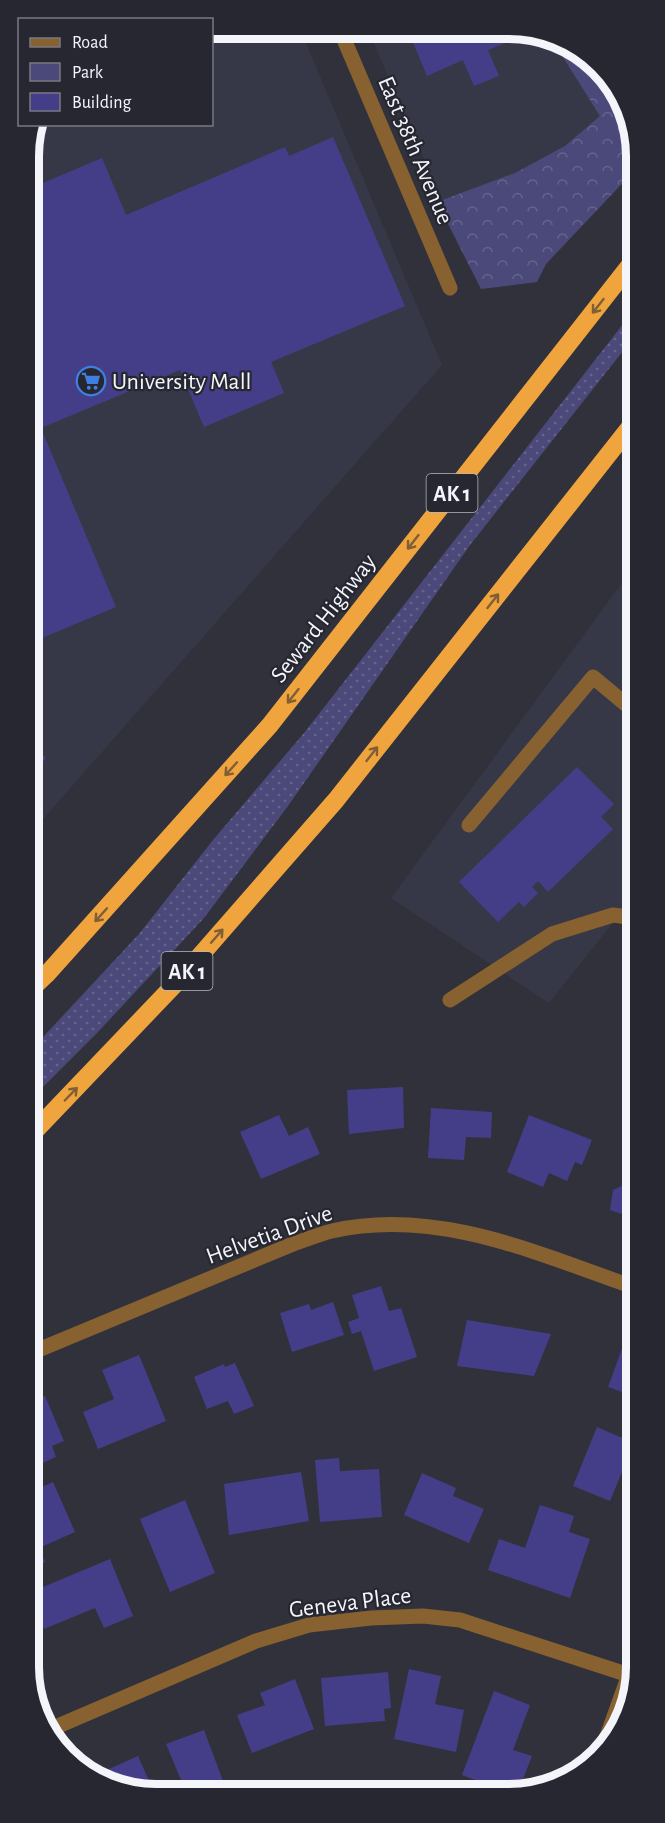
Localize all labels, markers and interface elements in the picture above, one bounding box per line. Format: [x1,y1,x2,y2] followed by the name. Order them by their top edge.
[18,18,213,126] legend
[72,34,108,52] text: Road
[72,64,104,82] text: Park
[373,73,457,228] street label: East 38th Avenue
[72,94,132,112] text: Building
[592,298,605,314] one-way arrow
[75,365,107,397] supermarket icon: University Mall
[112,370,252,394] place label: University Mall
[426,474,478,512] road number: AK 1
[407,534,420,550] one-way arrow
[266,550,381,687] street label: Seward Highway
[487,593,500,609] one-way arrow
[286,687,299,703] one-way arrow
[366,746,379,762] one-way arrow
[224,761,238,776] one-way arrow
[94,907,108,922] one-way arrow
[211,928,224,944] one-way arrow
[162,952,213,990] road number: AK 1
[63,1086,78,1101] one-way arrow
[203,1201,336,1269] street label: Helvetia Drive
[288,1584,413,1622] street label: Geneva Place

